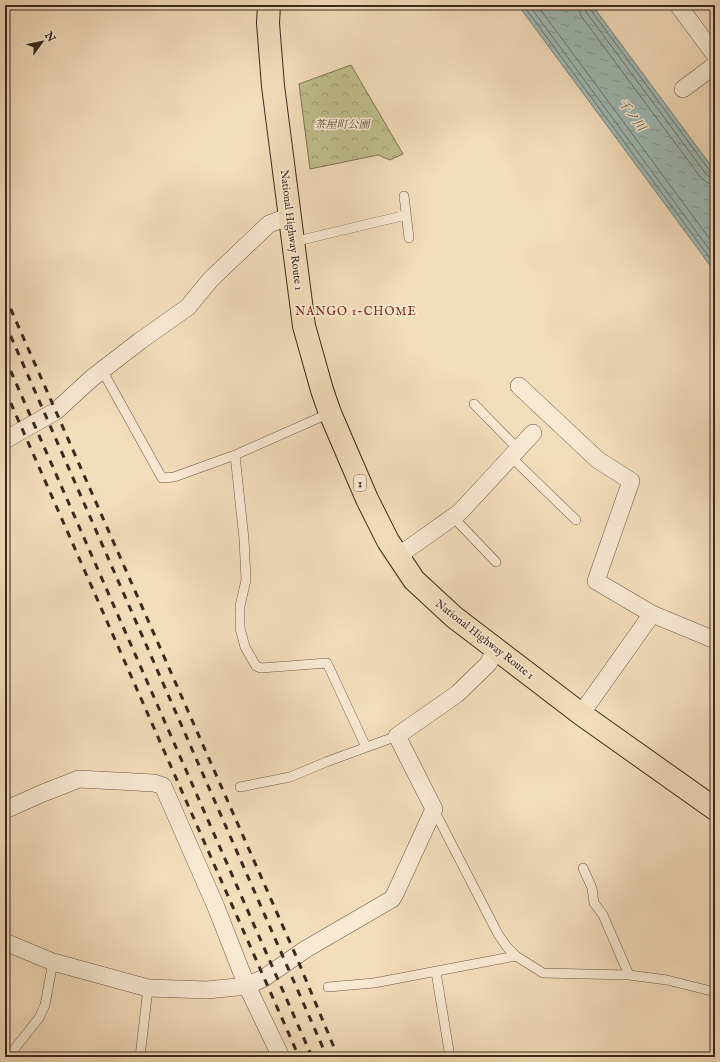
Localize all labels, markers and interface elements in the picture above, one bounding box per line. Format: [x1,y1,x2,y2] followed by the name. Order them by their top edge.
[22,22,62,62] north arrow
[41,28,58,45] text: N
[615,96,650,136] water label: 千ノ川
[315,118,371,132] park label: 茶屋町公園
[277,169,305,291] street label: National Highway Route 1
[295,304,417,319] district label: NANGO 1-CHOME
[354,475,366,491] road number: 1
[432,597,537,683] street label: National Highway Route 1

